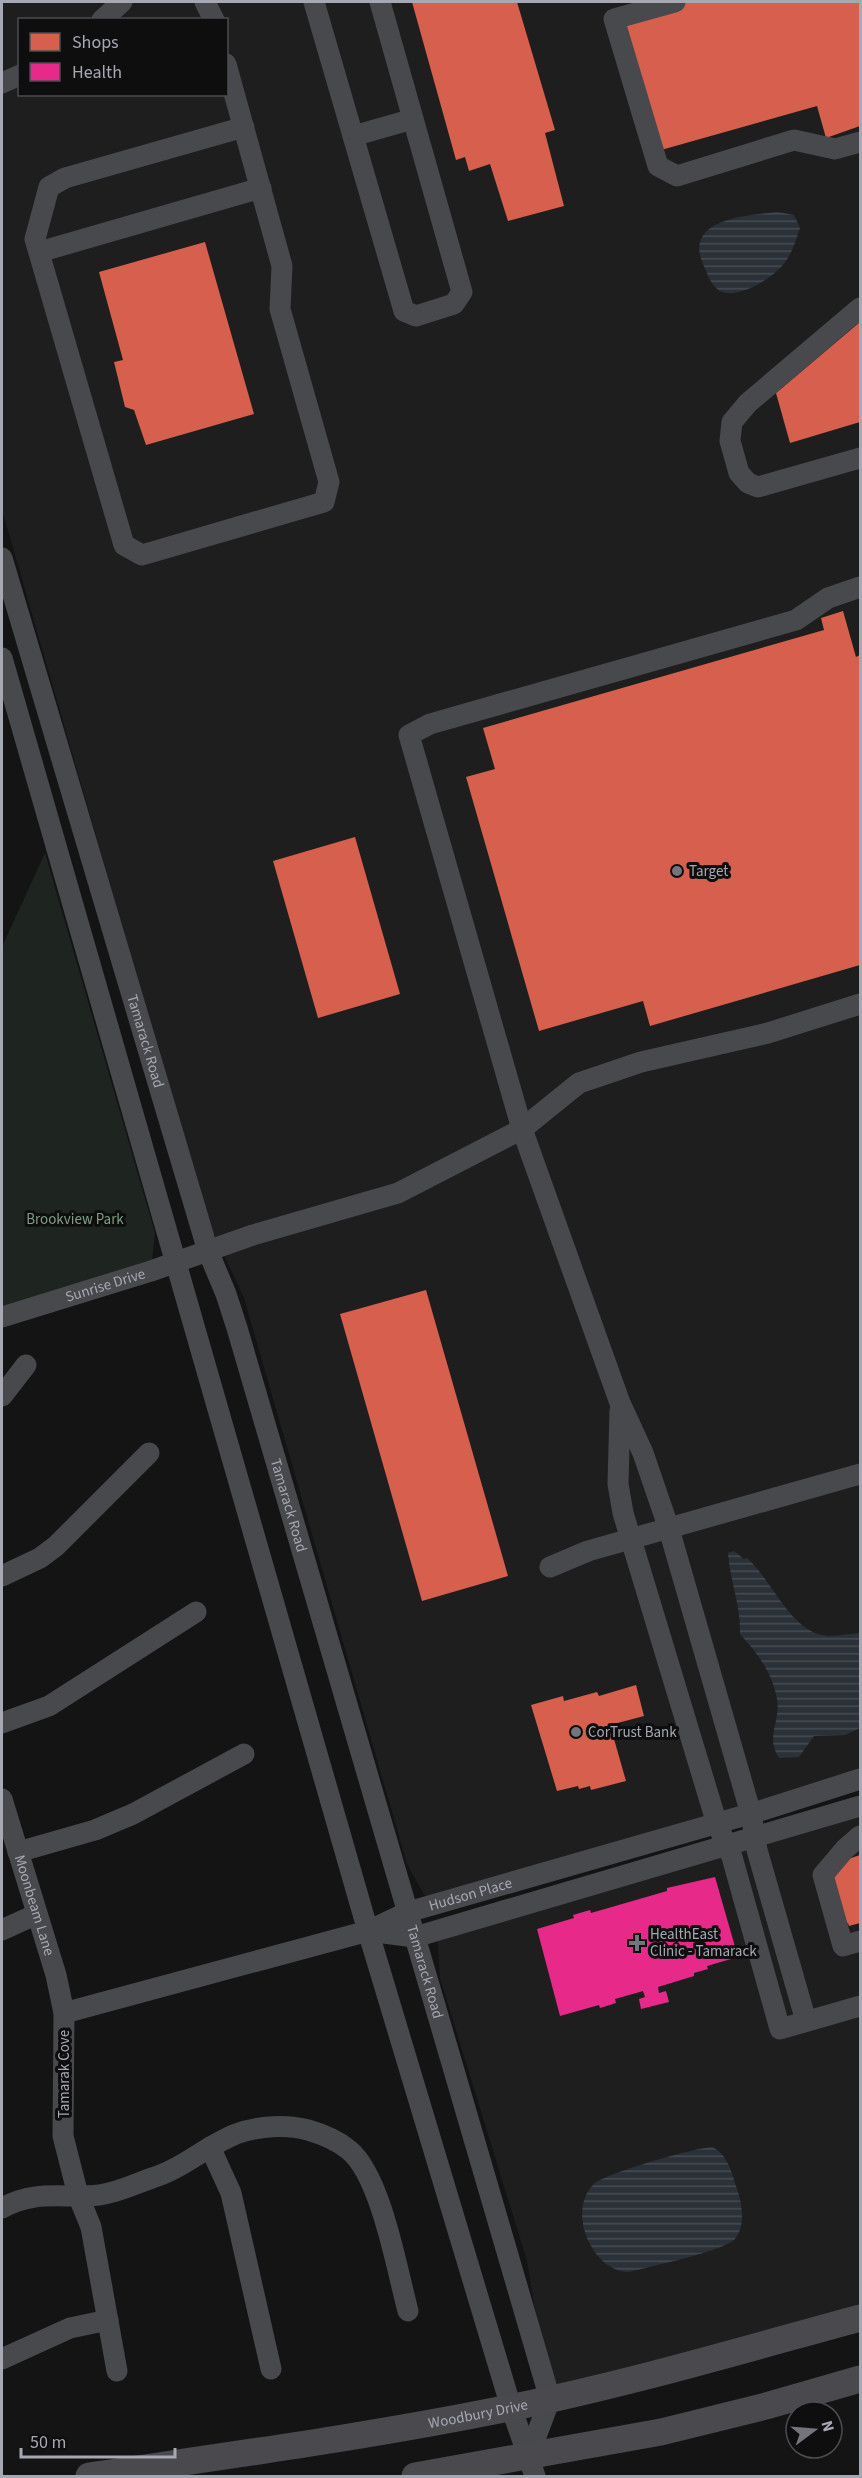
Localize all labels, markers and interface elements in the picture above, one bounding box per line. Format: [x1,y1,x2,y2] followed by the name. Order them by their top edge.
[18,18,228,96] legend
[72,30,119,55] text: Shops
[72,60,122,85] text: Health
[689,861,728,882] place label: Target
[670,864,684,878] marker: Target
[122,992,169,1090] street label: Tamarack Road
[26,1209,124,1230] park label: Brookview Park
[63,1263,148,1307] street label: Sunrise Drive
[265,1456,312,1555] street label: Tamarack Road
[588,1722,677,1743] place label: CorTrust Bank
[569,1725,583,1739] marker: CorTrust Bank
[9,1852,60,1958] street label: Moonbeam Lane
[426,1872,514,1916] street label: Hudson Place
[402,1923,449,2021] street label: Tamarack Road
[650,1924,757,1962] place label: HealthEast Clinic - Tamarack
[628,1934,646,1952] marker: HealthEast Clinic - Tamarack
[54,2030,75,2118] street label: Tamarak Cove
[427,2394,530,2434] street label: Woodbury Drive
[784,2400,844,2460] north arrow
[815,2418,839,2434] text: N
[21,2421,176,2459] scale bar
[30,2430,66,2455] text: 50 m

